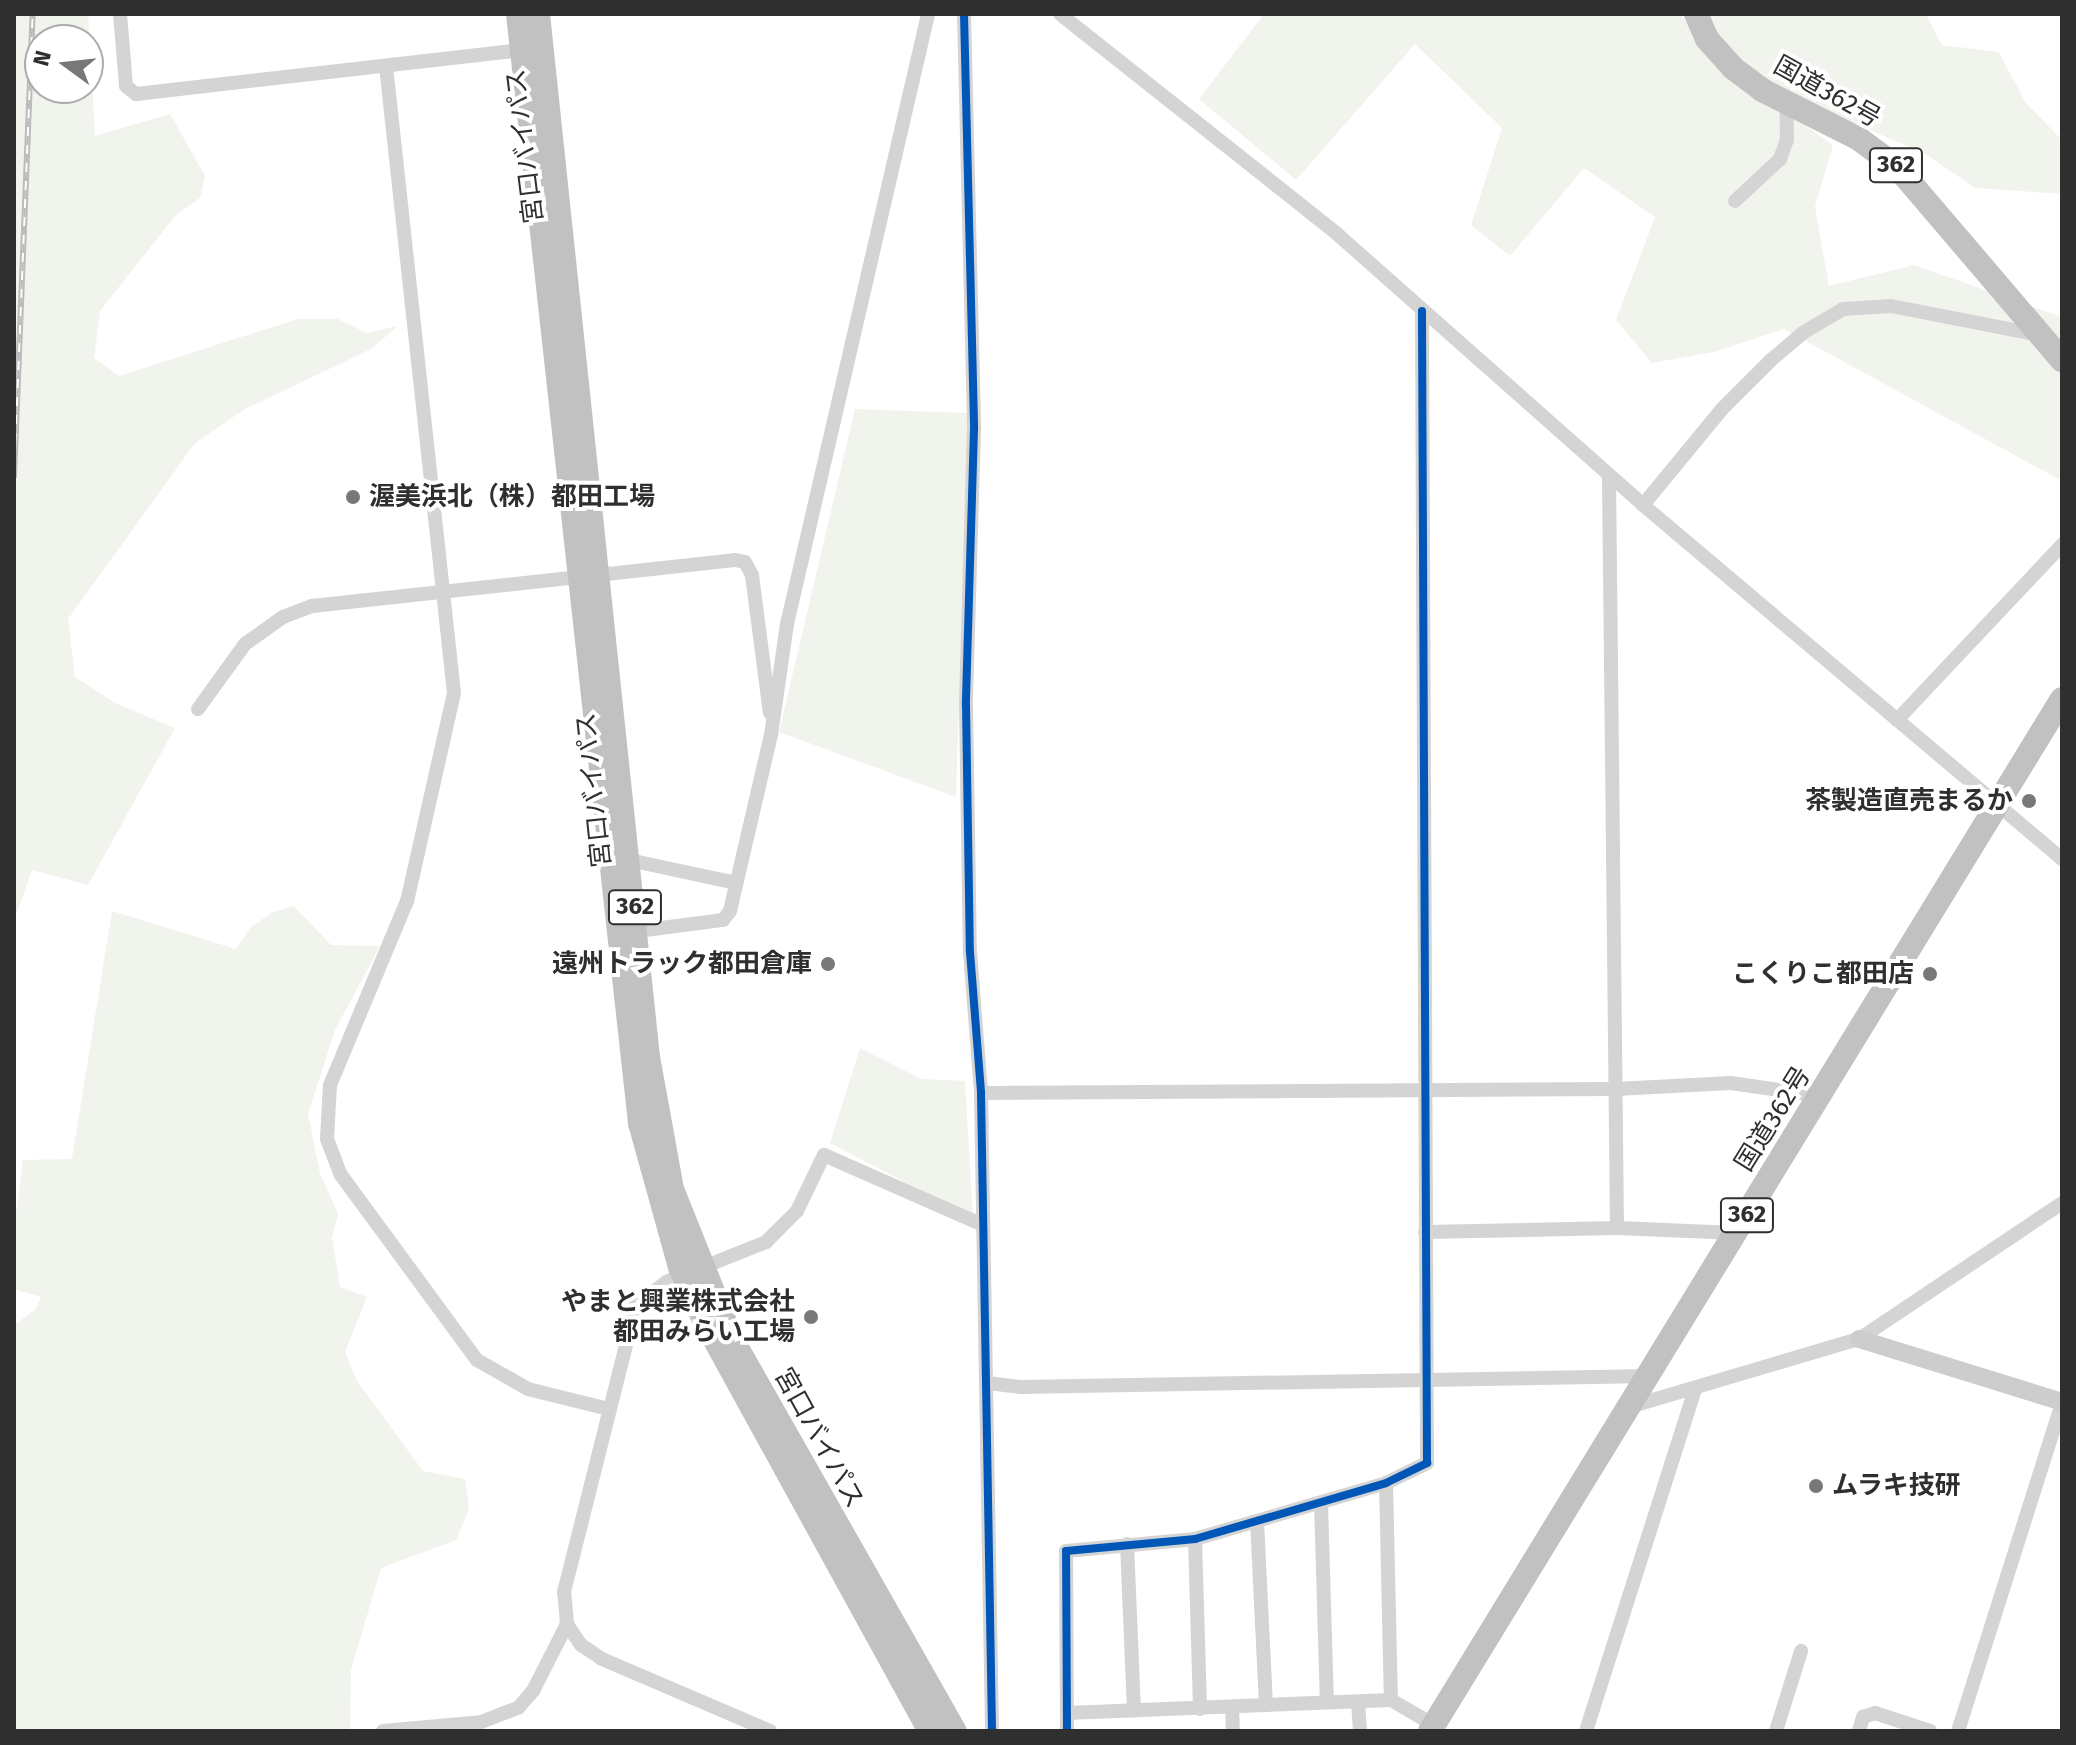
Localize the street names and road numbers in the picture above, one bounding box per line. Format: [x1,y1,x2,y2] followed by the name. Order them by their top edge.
[1768,50,1886,134] street label: 国道362号
[500,67,550,225] street label: 宮口バイパス
[1868,145,1924,185] road number: 362
[570,711,618,869] street label: 宮口バイパス
[607,887,663,927] road number: 362
[1729,1061,1817,1177] street label: 国道362号
[1719,1195,1775,1235] road number: 362
[768,1362,870,1514] street label: 宮口バイパス

